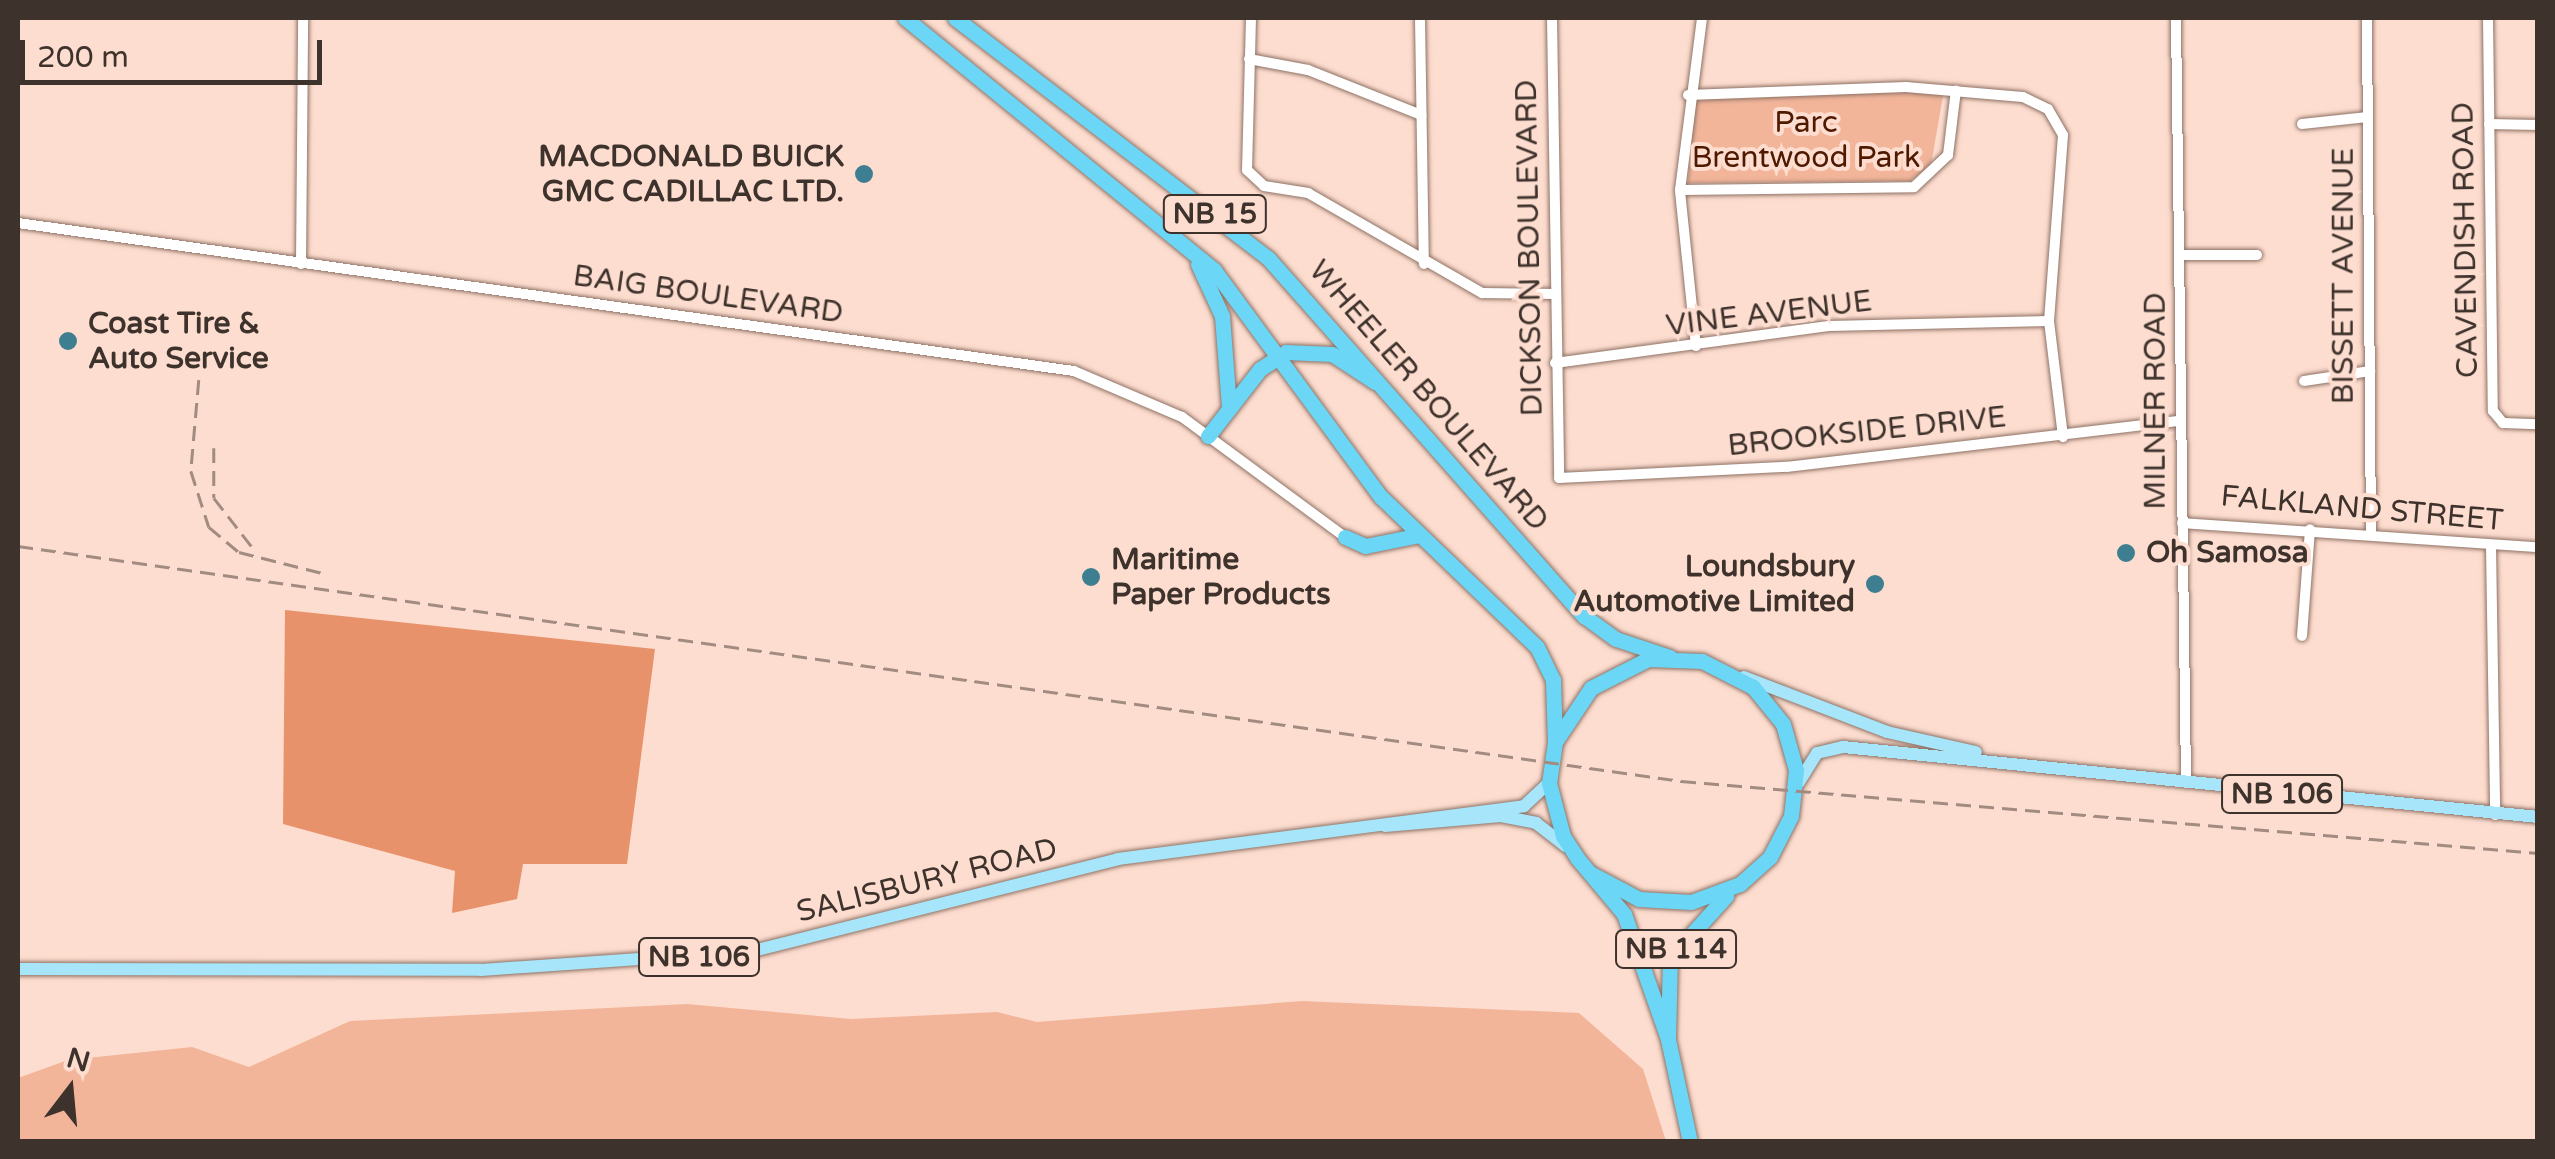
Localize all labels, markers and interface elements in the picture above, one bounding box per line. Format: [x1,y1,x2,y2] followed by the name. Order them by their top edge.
[25,20,328,82] scale bar
[37,39,129,76] text: 200 m
[1509,79,1551,417] street label: DICKSON BOULEVARD
[2446,102,2486,378] street label: CAVENDISH ROAD
[1692,105,1920,176] park label: Parc Brentwood Park
[538,139,844,210] place label: MACDONALD BUICK GMC CADILLAC LTD.
[2326,148,2362,404] street label: BISSETT AVENUE
[853,163,875,185] marker: MACDONALD BUICK GMC CADILLAC LTD.
[1162,191,1268,237] road number: NB 15
[1301,253,1555,539] street label: WHEELER BOULEVARD
[571,258,845,332] street label: BAIG BOULEVARD
[1664,283,1874,345] street label: VINE AVENUE
[2138,292,2174,510] street label: MILNER ROAD
[88,306,269,376] place label: Coast Tire & Auto Service
[57,330,79,352] marker: Coast Tire & Auto Service
[1726,399,2008,465] street label: BROOKSIDE DRIVE
[2219,479,2505,539] street label: FALKLAND STREET
[2146,535,2309,571] place label: Oh Samosa
[1111,542,1331,612] place label: Maritime Paper Products
[2115,542,2137,564] marker: Oh Samosa
[1573,549,1855,620] place label: Loundsbury Automotive Limited
[1080,566,1102,588] marker: Maritime Paper Products
[1864,573,1886,595] marker: Loundsbury Automotive Limited
[2220,771,2344,817] road number: NB 106
[793,831,1061,931] street label: SALISBURY ROAD
[1614,926,1738,972] road number: NB 114
[636,934,762,980] road number: NB 106
[20,1039,120,1139] north arrow
[63,1041,94,1080] text: N

